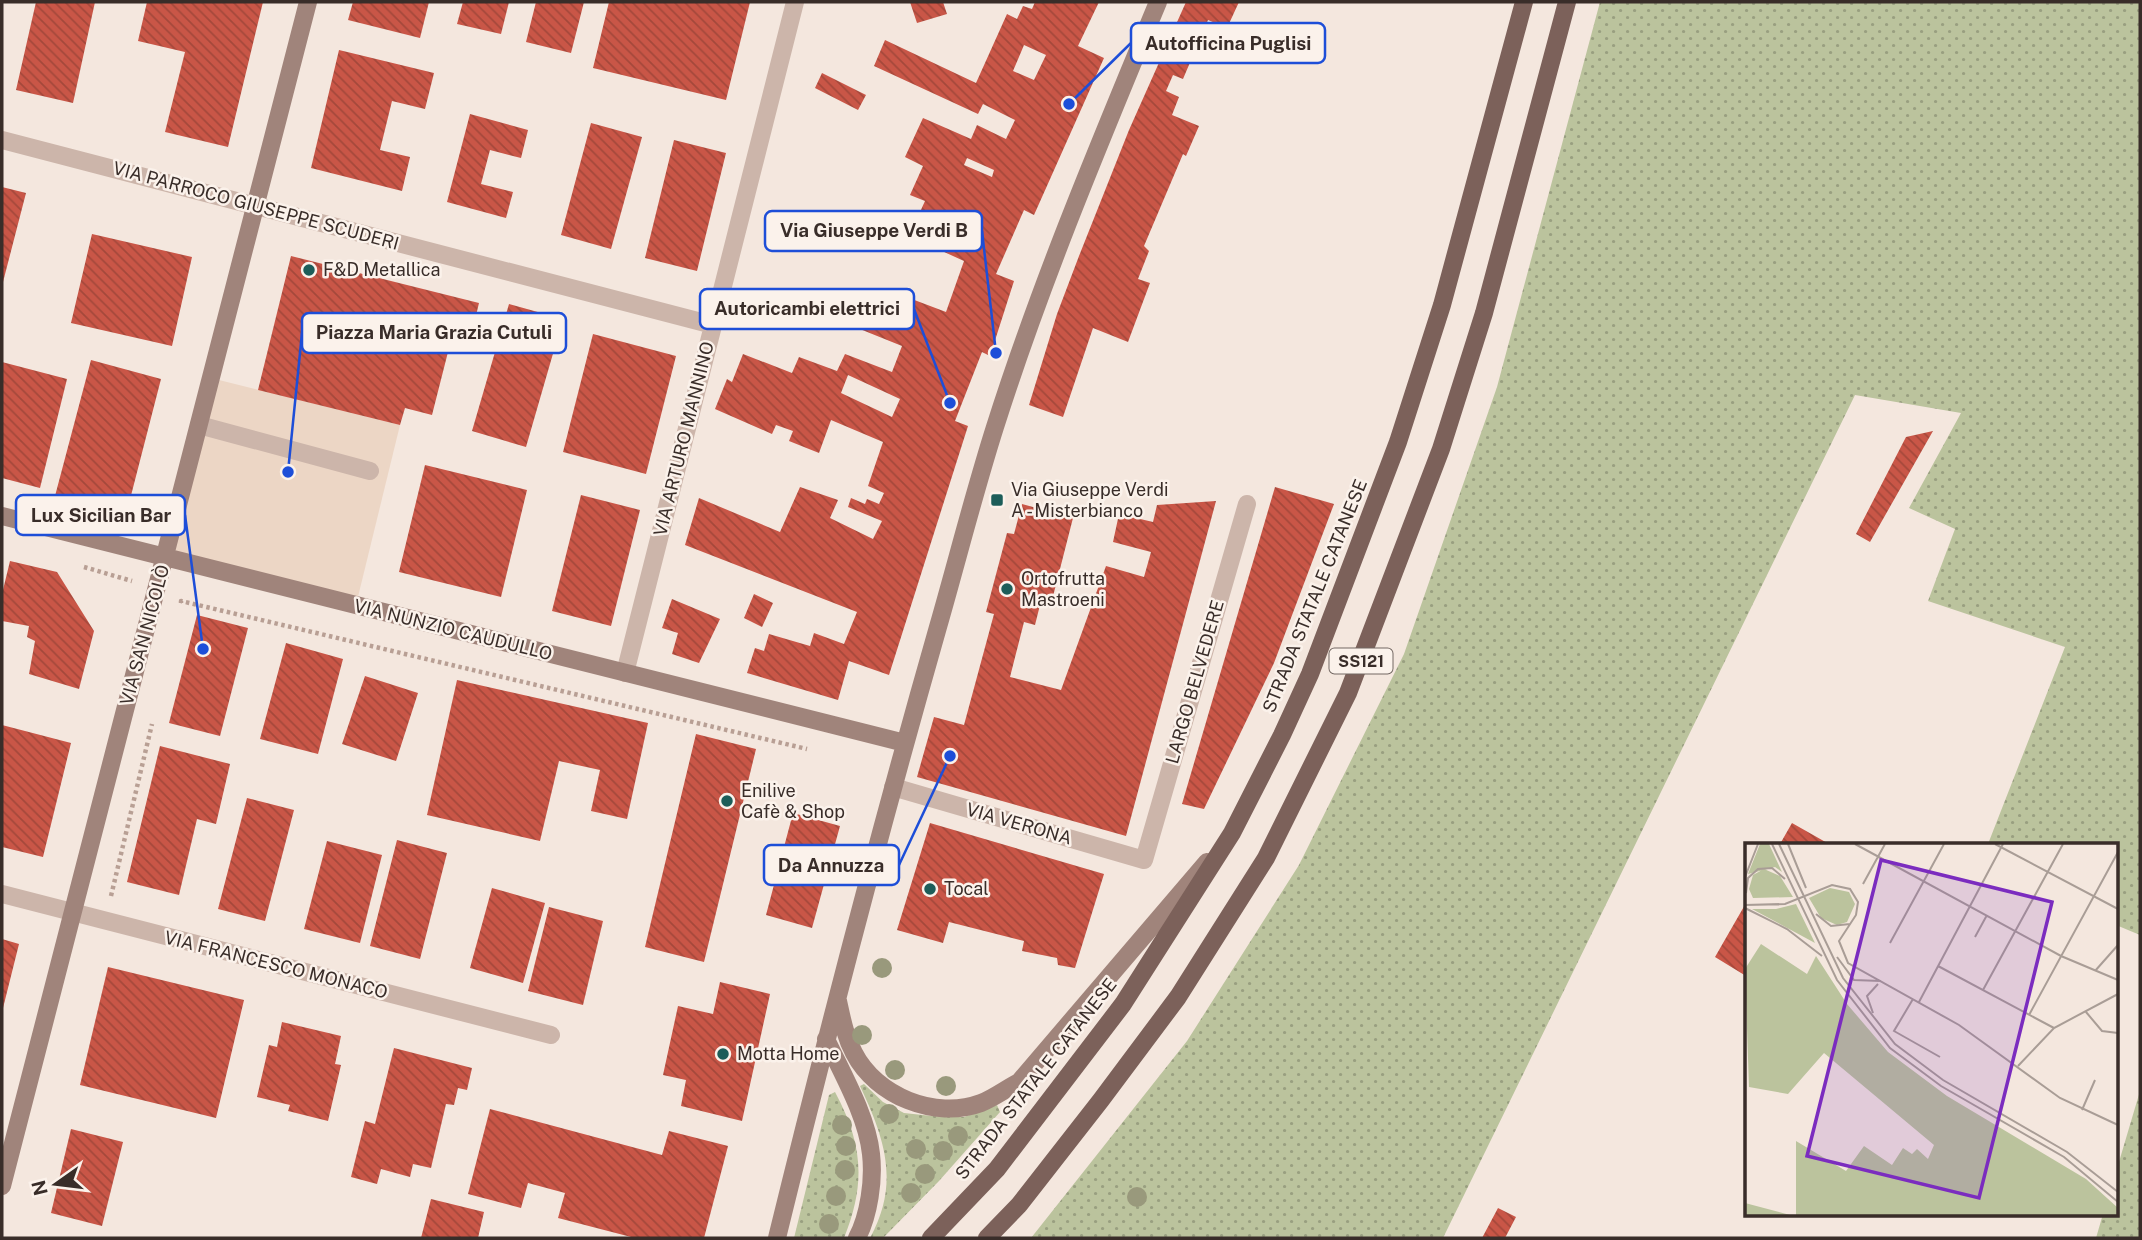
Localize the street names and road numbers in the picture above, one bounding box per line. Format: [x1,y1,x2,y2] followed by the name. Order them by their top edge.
[111,157,401,254] street label: VIA PARROCO GIUSEPPE SCUDERI
[649,339,718,538] street label: VIA ARTURO MANNINO
[1258,476,1371,715] street label: STRADA STATALE CATANESE
[115,562,173,707] street label: VIA SAN NICOLÒ
[352,595,555,664] street label: VIA NUNZIO CAUDULLO
[1161,598,1228,766] street label: LARGO BELVEDERE
[1330,648,1392,674] road number: SS121
[964,798,1075,849] street label: VIA VERONA
[162,927,390,1002] street label: VIA FRANCESCO MONACO
[950,974,1121,1184] street label: STRADA STATALE CATANESE

